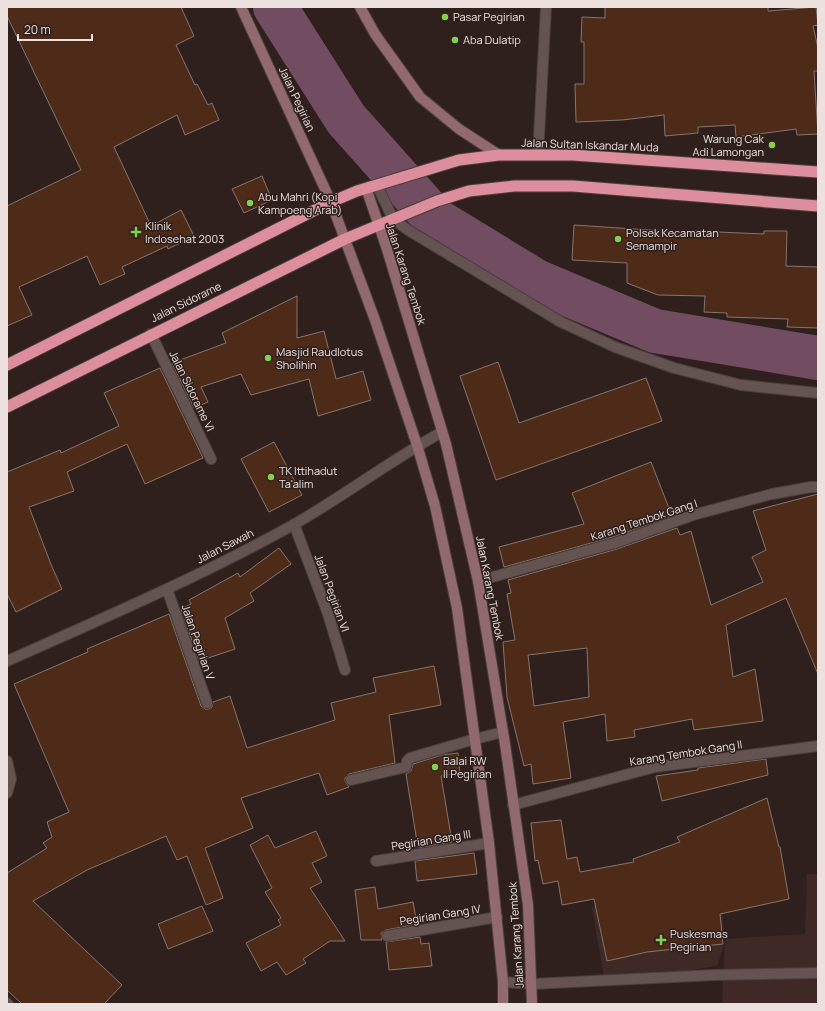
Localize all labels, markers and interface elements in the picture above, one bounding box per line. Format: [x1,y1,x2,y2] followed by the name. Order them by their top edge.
[453,9,525,24] place label: Pasar Pegirian
[440,12,450,22] marker: Pasar Pegirian
[18,16,92,42] scale bar
[24,21,51,38] text: 20 m
[463,32,521,47] place label: Aba Dulatip
[450,35,460,45] marker: Aba Dulatip
[276,64,319,134] street label: Jalan Pegirian
[693,131,765,159] place label: Warung Cak Adi Lamongan
[521,135,659,154] street label: Jalan Sultan Iskandar Muda
[767,140,777,150] marker: Warung Cak Adi Lamongan
[258,189,342,217] place label: Abu Mahri (Kopi Kampoeng Arab)
[245,198,255,208] marker: Abu Mahri (Kopi Kampoeng Arab)
[145,218,224,246] place label: Klinik Indosehat 2003
[383,221,430,327] street label: Jalan Karang Tembok
[626,225,719,253] place label: Polsek Kecamatan Semampir
[130,226,142,238] marker: Klinik Indosehat 2003
[613,234,623,244] marker: Polsek Kecamatan Semampir
[148,278,224,325] street label: Jalan Sidorame
[276,344,363,372] place label: Masjid Raudlotus Sholihin
[166,348,218,434] street label: Jalan Sidorame VI
[263,353,273,363] marker: Masjid Raudlotus Sholihin
[279,463,337,491] place label: TK Ittihadut Ta'alim
[266,472,276,482] marker: TK Ittihadut Ta'alim
[589,495,699,544] street label: Karang Tembok Gang I
[194,525,256,566] street label: Jalan Sawah
[473,534,508,642] street label: Jalan Karang Tembok
[312,552,353,634] street label: Jalan Pegirian VI
[179,602,219,682] street label: Jalan Pegirian V
[628,736,743,769] street label: Karang Tembok Gang II
[443,753,492,781] place label: Balai RW II Pegirian
[430,762,440,772] marker: Balai RW II Pegirian
[390,826,472,853] street label: Pegirian Gang III
[504,881,527,988] street label: Jalan Karang Tembok
[398,901,482,928] street label: Pegirian Gang IV
[670,926,728,954] place label: Puskesmas Pegirian
[655,934,667,946] marker: Puskesmas Pegirian

